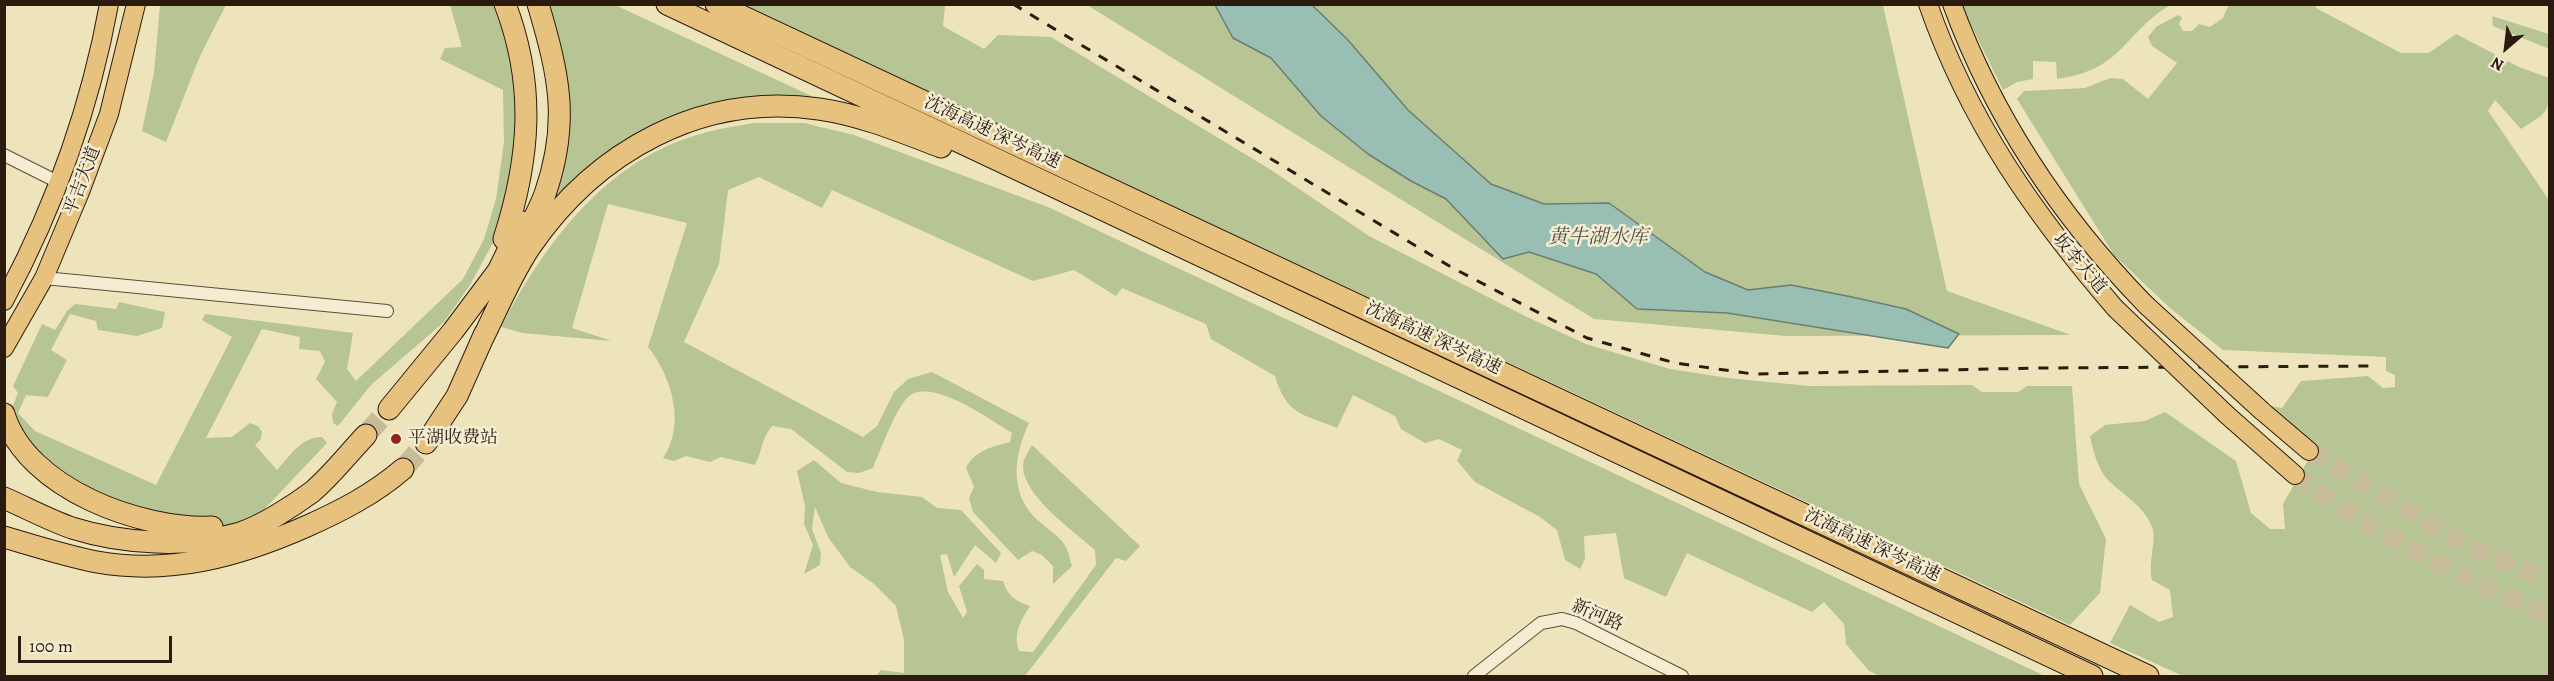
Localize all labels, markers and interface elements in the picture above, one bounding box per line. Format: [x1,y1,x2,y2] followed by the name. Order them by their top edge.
[2476,18,2536,78] north arrow
[2487,51,2508,76] text: N
[921,92,1063,174] street label: 沈海高速 深岑高速
[60,144,106,218] street label: 平吉大道
[1548,226,1648,250] water label: 黄牛湖水库
[2048,229,2110,299] street label: 坂李大道
[1362,298,1504,380] street label: 沈海高速 深岑高速
[408,428,498,450] place label: 平湖收费站
[389,432,403,446] marker: 平湖收费站
[1801,505,1943,587] street label: 沈海高速 深岑高速
[1568,596,1626,636] street label: 新河路
[21,624,176,662] scale bar
[29,634,73,658] text: 100 m

